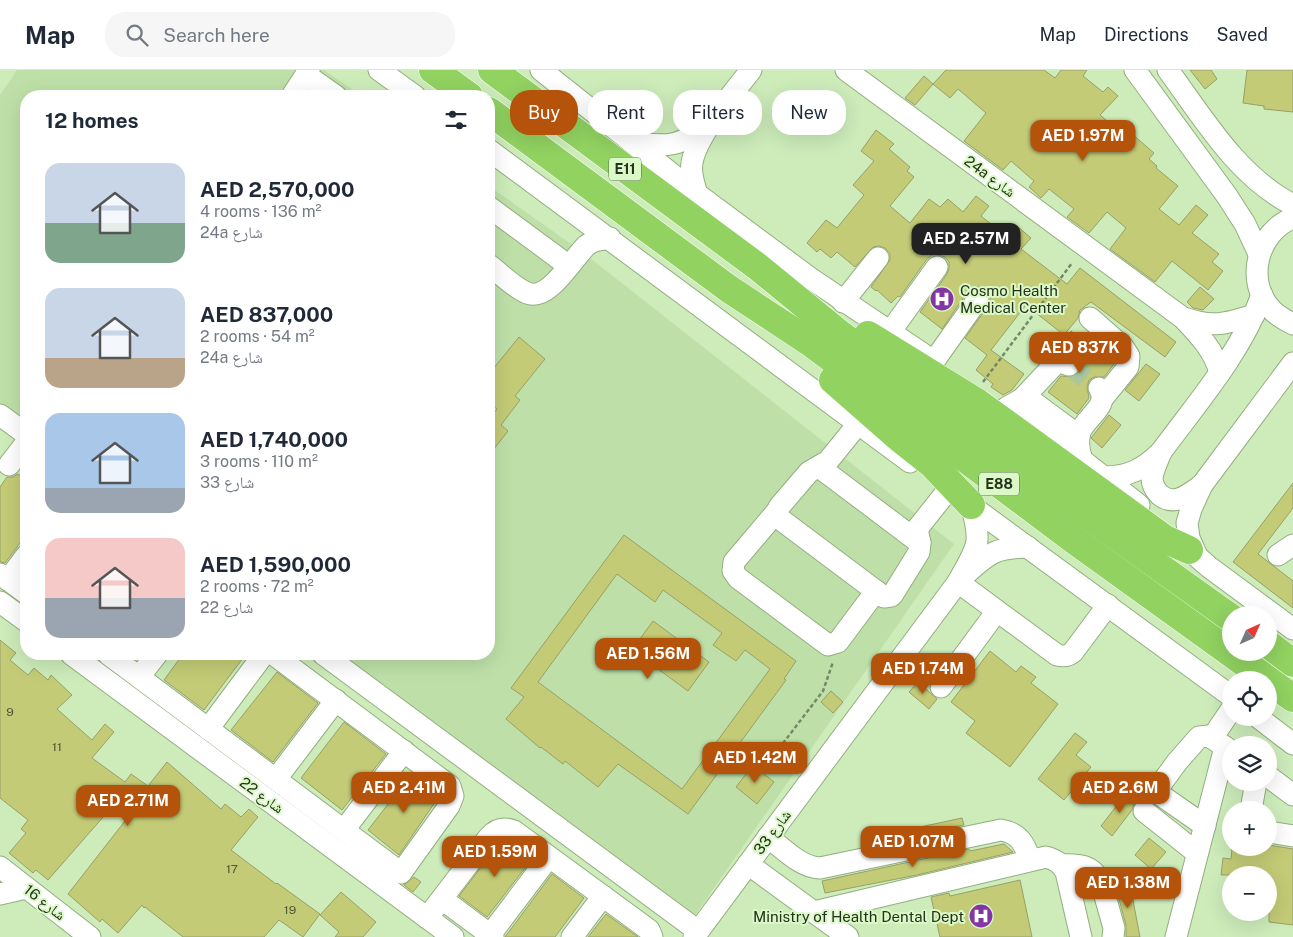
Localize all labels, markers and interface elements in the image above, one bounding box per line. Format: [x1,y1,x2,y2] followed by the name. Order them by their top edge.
[105,12,455,57] search box
[25,21,75,49] text: Map
[123,21,151,49] icon: search
[163,24,270,46] text: Search here
[1039,24,1076,45] text: Map
[1104,24,1189,45] text: Directions
[1217,24,1268,45] text: Saved
[510,90,578,135] chip: Buy
[588,90,663,135] chip: Rent
[673,90,762,135] chip: Filters
[772,90,846,135] chip: New
[442,106,470,134] icon: filters
[45,108,139,133] text: 12 homes
[1026,119,1140,162] pin: AED 1.97M
[1041,126,1125,145] text: AED 1.97M
[960,152,1019,202] street label: 24a شارع
[609,158,641,180] road number: E11
[200,177,355,202] text: AED 2,570,000
[85,183,145,243] icon: home
[200,202,321,221] text: 4 rooms · 136 m²
[909,222,1023,265] pin: AED 2.57M
[200,223,263,242] text: 24a شارع
[923,229,1009,248] text: AED 2.57M
[960,282,1066,316] place label: Cosmo Health Medical Center
[929,286,955,312] hospital icon: Cosmo Health Medical Center
[200,302,333,327] text: AED 837,000
[85,308,145,368] icon: home
[200,327,315,346] text: 2 rooms · 54 m²
[1028,332,1132,374] pin: AED 837K
[1040,338,1120,357] text: AED 837K
[200,348,263,367] text: 24a شارع
[200,427,348,452] text: AED 1,740,000
[85,433,145,493] icon: home
[200,452,318,471] text: 3 rooms · 110 m²
[979,472,1019,496] road number: E88
[200,473,254,492] text: شارع 33
[200,552,351,577] text: AED 1,590,000
[85,558,145,618] icon: home
[200,577,314,596] text: 2 rooms · 72 m²
[200,598,253,617] text: شارع 22
[1222,606,1278,661] north arrow
[1222,606,1277,921] map controls
[591,638,705,680] pin: AED 1.56M
[606,644,690,663] text: AED 1.56M
[866,652,980,695] pin: AED 1.74M
[882,659,964,678] text: AED 1.74M
[1222,671,1277,726] button: locate
[6,705,14,719] house number: 9
[1222,736,1277,791] button: layers
[52,740,62,754] house number: 11
[698,742,812,784] pin: AED 1.42M
[713,748,797,767] text: AED 1.42M
[347,772,461,814] pin: AED 2.41M
[1068,772,1172,814] pin: AED 2.6M
[236,773,287,818] street label: شارع 22
[362,778,446,797] text: AED 2.41M
[1082,778,1158,797] text: AED 2.6M
[71,784,185,827] pin: AED 2.71M
[87,791,169,810] text: AED 2.71M
[1222,801,1277,856] button: +
[750,806,796,859] street label: شارع 33
[856,826,970,868] pin: AED 1.07M
[872,832,954,851] text: AED 1.07M
[438,836,552,878] pin: AED 1.59M
[453,842,537,861] text: AED 1.59M
[226,862,238,876] house number: 17
[1071,866,1185,909] pin: AED 1.38M
[1222,866,1277,921] button: −
[1086,873,1170,892] text: AED 1.38M
[20,881,69,925] street label: شارع 16
[284,903,296,917] house number: 19
[968,903,994,929] hospital icon: Ministry of Health Dental Dept
[753,908,964,925] place label: Ministry of Health Dental Dept

